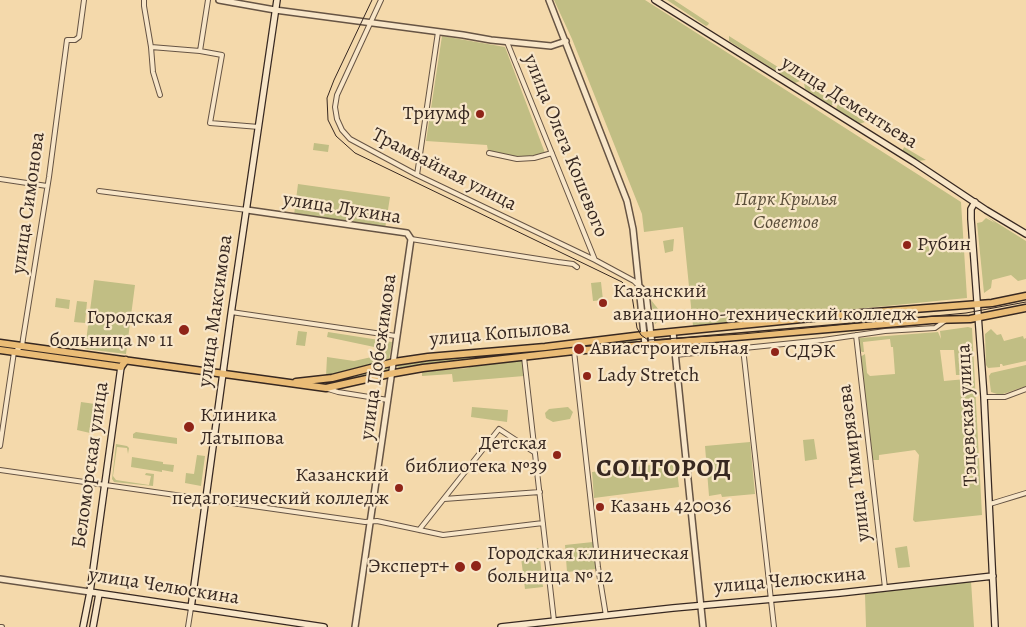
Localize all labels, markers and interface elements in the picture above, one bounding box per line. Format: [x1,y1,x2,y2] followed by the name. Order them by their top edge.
[517,51,613,241] street label: улица Олега Кошевого
[776,51,922,155] street label: улица Дементьева
[403,102,470,126] place label: Триумф
[474,108,486,120] marker: Триумф
[368,123,520,217] street label: Трамвайная улица
[7,131,51,275] street label: улица Симонова
[281,188,403,230] street label: улица Лукина
[734,188,838,235] park label: Парк Крылья Советов
[193,233,239,389] street label: улица Максимова
[917,233,971,257] place label: Рубин
[901,239,913,251] marker: Рубин
[355,273,403,441] street label: улица Побежимова
[613,280,916,327] place label: Казанский авиационно-технический колледж
[597,297,609,309] marker: Казанский авиационно-технический колледж
[49,306,173,353] place label: Городская больница № 11
[429,316,571,352] street label: улица Копылова
[177,323,191,337] marker: Городская больница № 11
[590,337,749,361] place label: Авиастроительная
[785,340,835,364] place label: СДЭК
[572,342,586,356] marker: Авиастроительная
[952,343,984,487] street label: Тэцевская улица
[769,346,781,358] marker: СДЭК
[597,364,699,388] place label: Lady Stretch
[581,370,593,382] marker: Lady Stretch
[67,380,115,550] street label: Беломорская улица
[833,383,877,543] street label: улица Тимирязева
[200,404,284,451] place label: Клиника Латыпова
[182,420,196,434] marker: Клиника Латыпова
[405,432,547,479] place label: Детская библиотека №39
[551,449,563,461] marker: Детская библиотека №39
[595,455,733,485] district label: СОЦГОРОД
[172,464,389,511] place label: Казанский педагогический колледж
[393,482,405,494] marker: Казанский педагогический колледж
[610,495,731,519] place label: Казань 420036
[594,501,606,513] marker: Казань 420036
[487,542,689,589] place label: Городская клиническая больница № 12
[368,555,449,579] place label: Эксперт+
[469,559,483,573] marker: Городская клиническая больница № 12
[453,560,467,574] marker: Эксперт+
[713,562,867,600] street label: улица Челюскина
[87,563,241,611] street label: улица Челюскина

